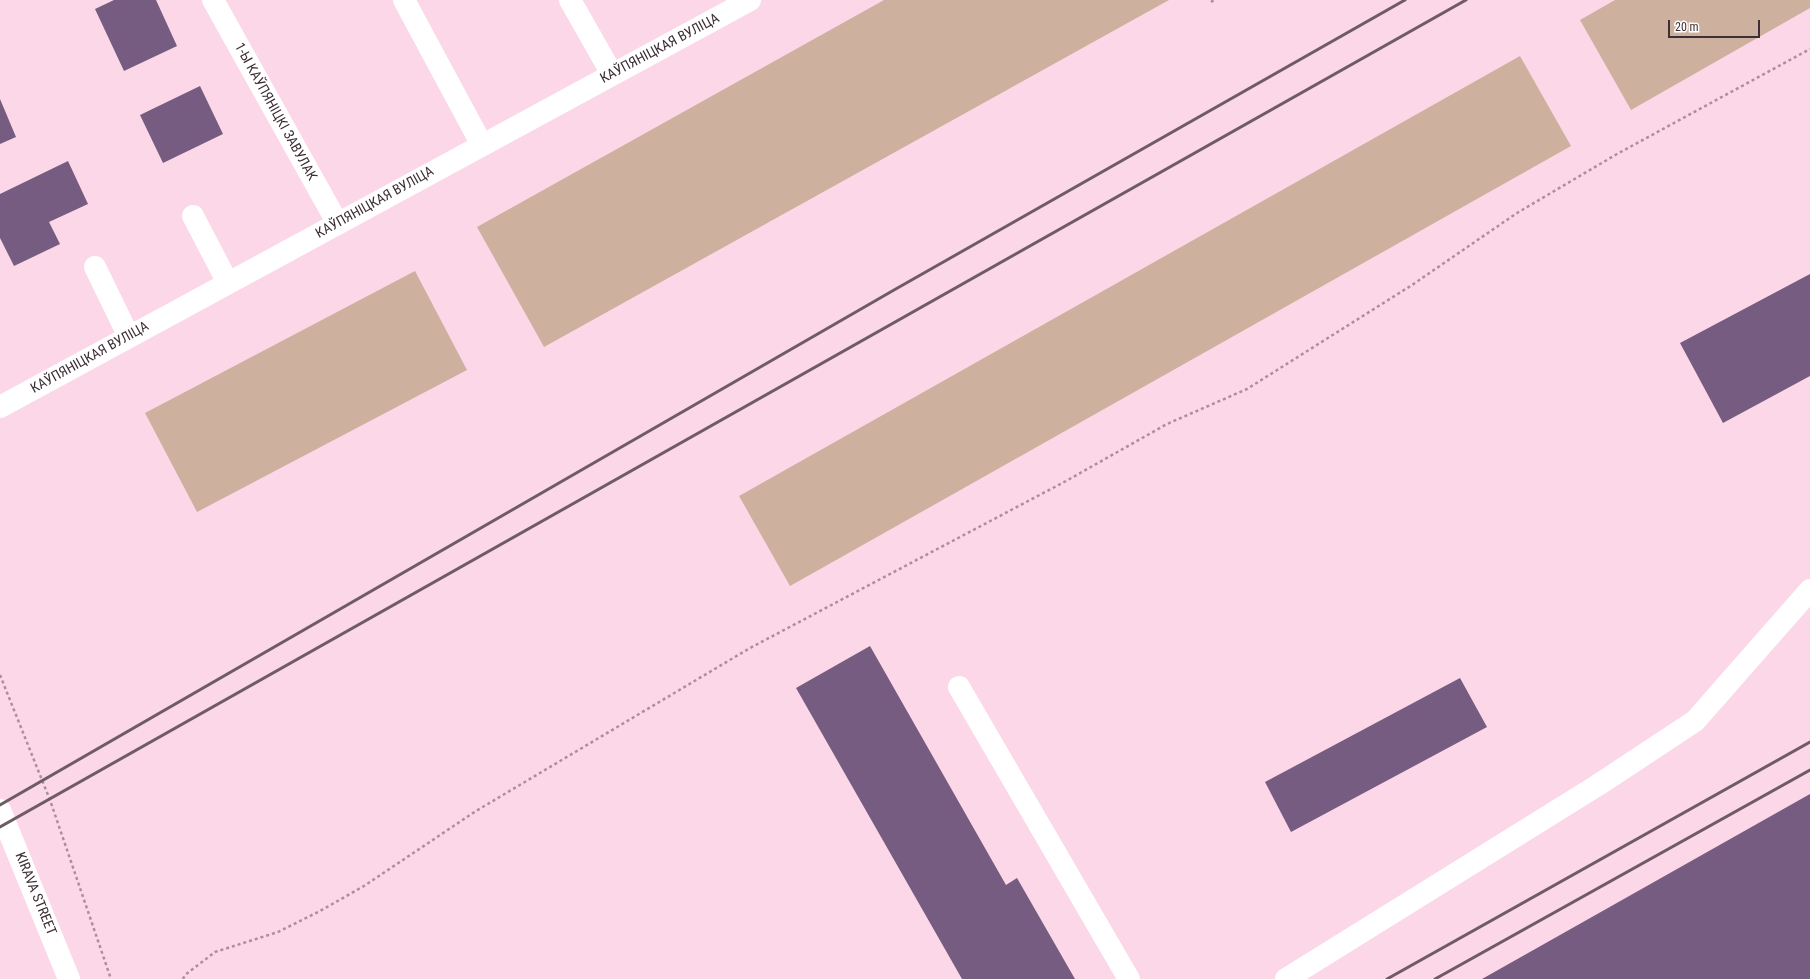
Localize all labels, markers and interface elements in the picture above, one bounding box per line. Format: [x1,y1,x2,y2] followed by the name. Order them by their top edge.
[598,10,722,88] street label: КАЎПЯНІЦКАЯ ВУЛІЦА
[1670,12,1762,38] scale bar
[1675,20,1699,34] text: 20 m
[230,40,320,184] street label: 1-Ы КАЎПЯНІЦКІ ЗАВУЛАК
[313,164,437,242] street label: КАЎПЯНІЦКАЯ ВУЛІЦА
[28,319,152,397] street label: КАЎПЯНІЦКАЯ ВУЛІЦА
[11,850,59,938] street label: KIRAVA STREET

